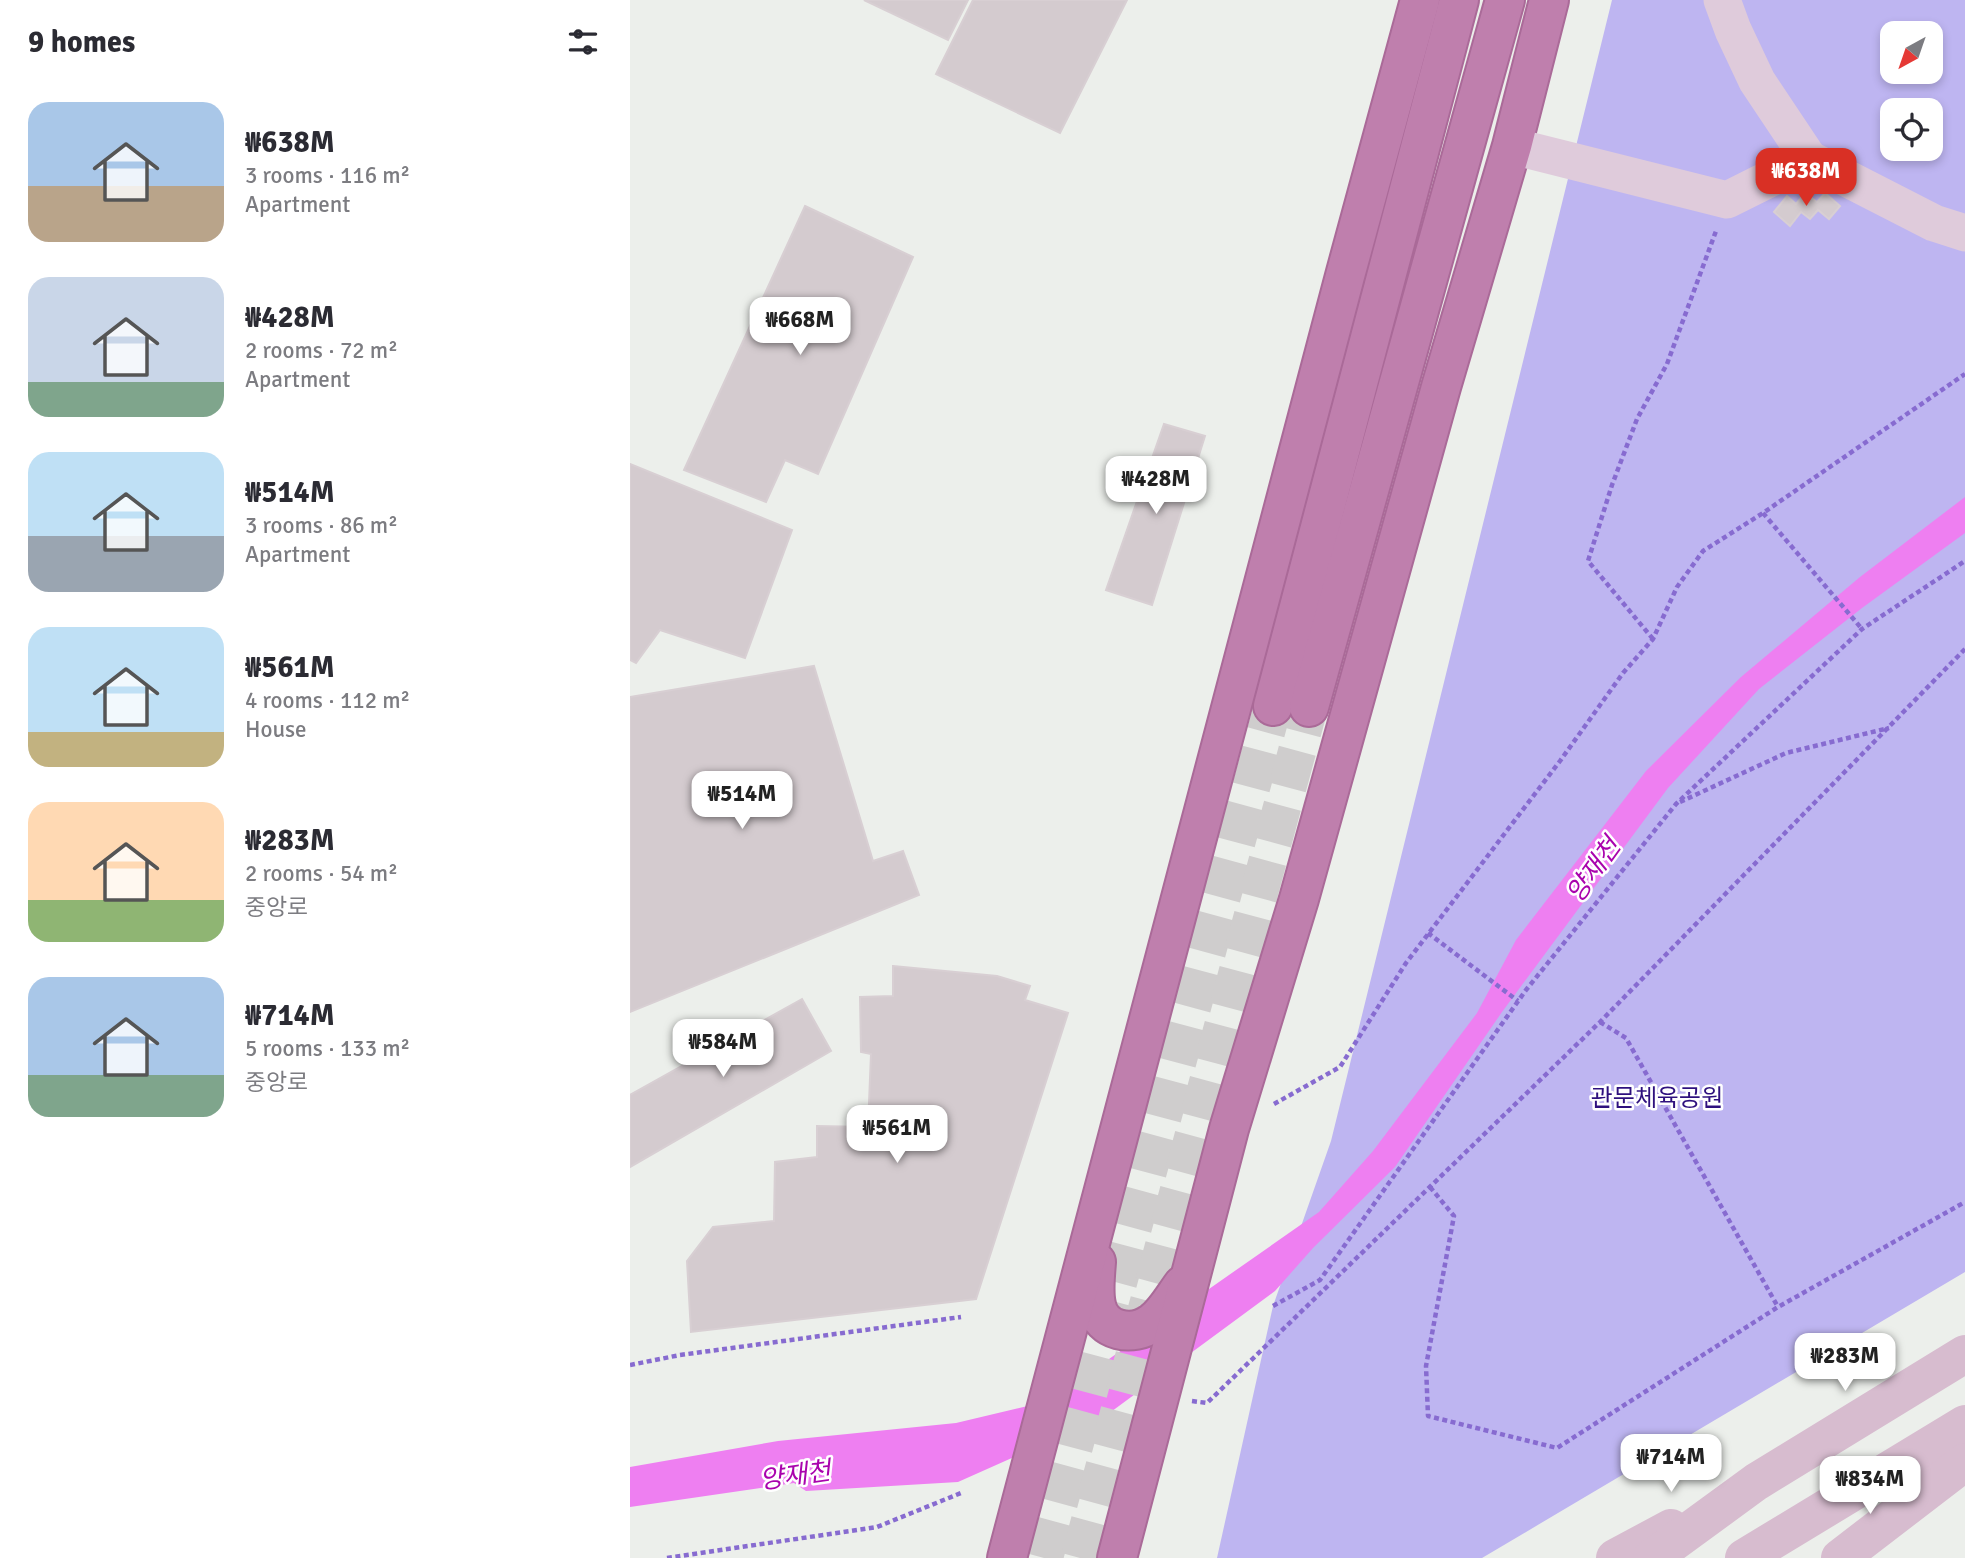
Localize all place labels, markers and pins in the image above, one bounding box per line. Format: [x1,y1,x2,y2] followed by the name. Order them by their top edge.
[1757,148,1855,208] pin: ₩638M
[751,298,849,357] pin: ₩668M
[1107,456,1205,516] pin: ₩428M
[693,772,791,831] pin: ₩514M
[674,1020,772,1079] pin: ₩584M
[848,1106,946,1165] pin: ₩561M
[1796,1334,1894,1393] pin: ₩283M
[1622,1434,1720,1494] pin: ₩714M
[1821,1456,1919,1516] pin: ₩834M

